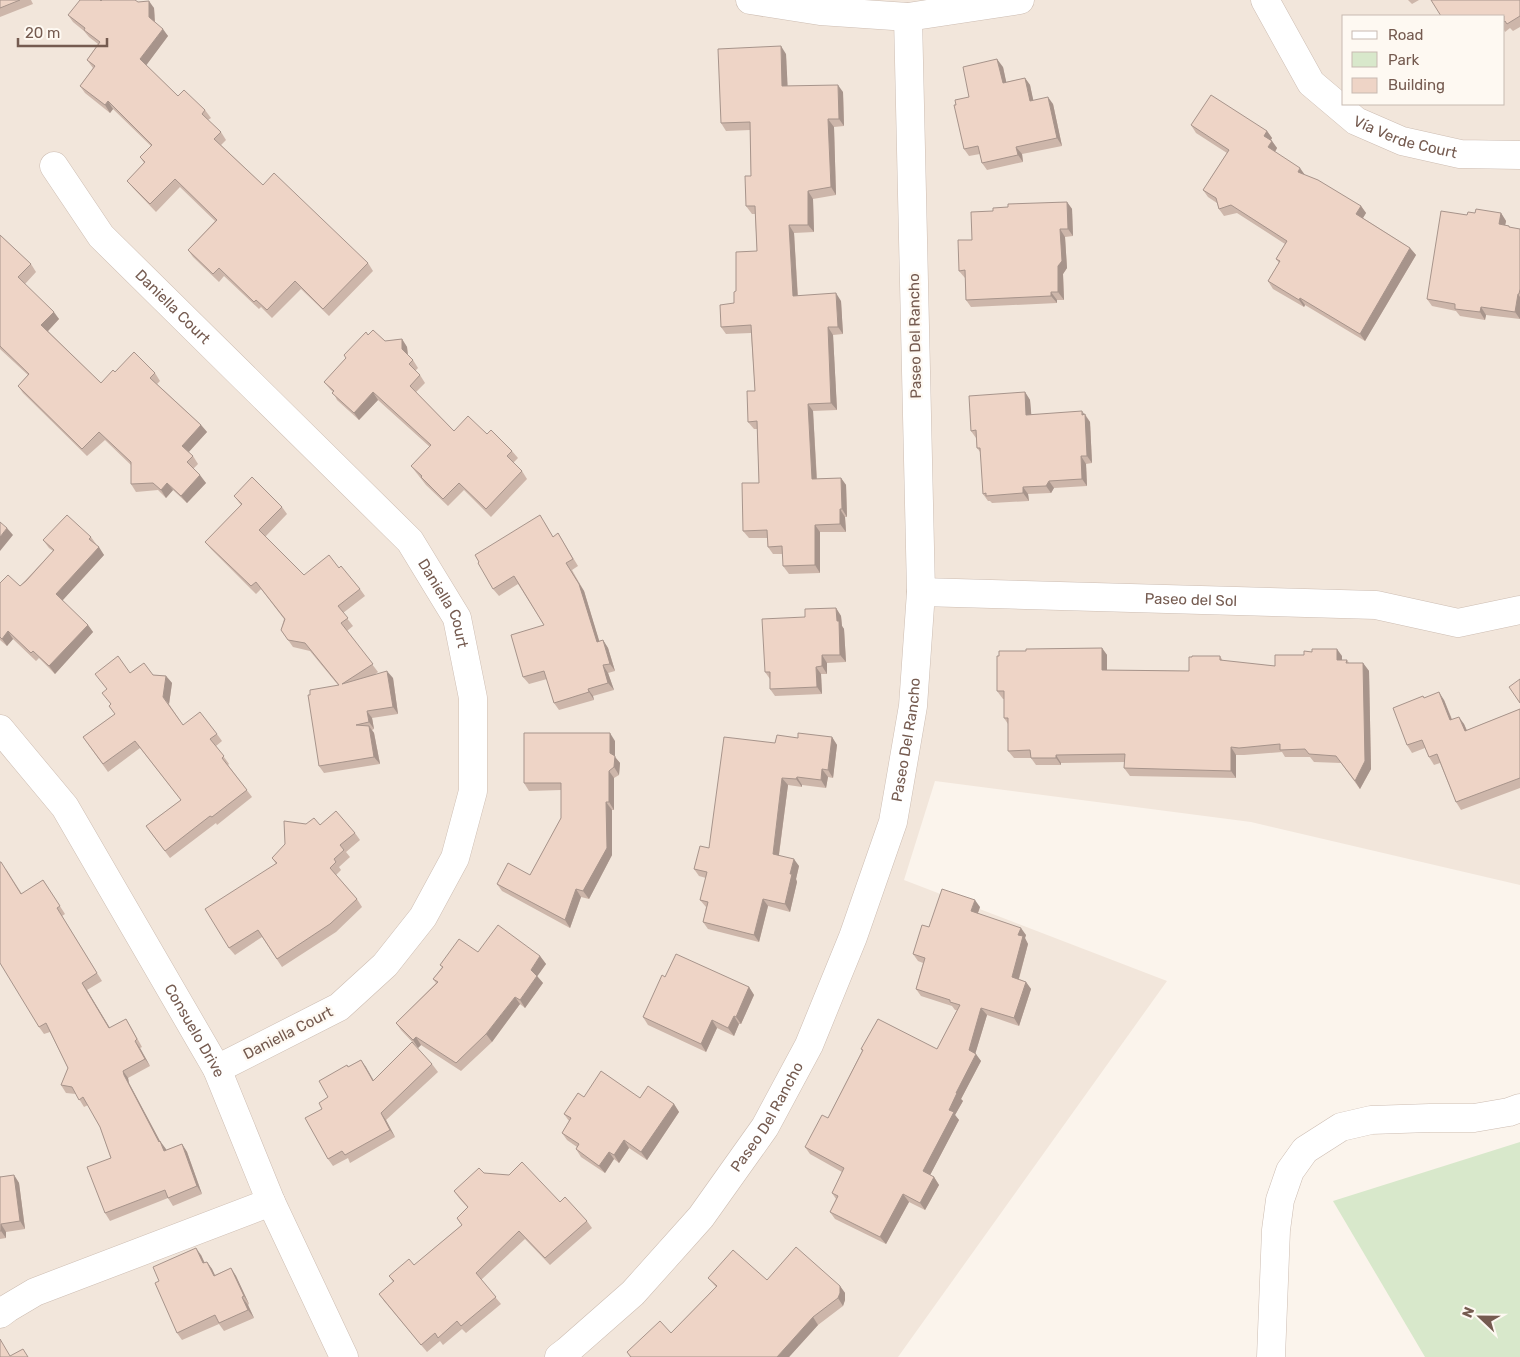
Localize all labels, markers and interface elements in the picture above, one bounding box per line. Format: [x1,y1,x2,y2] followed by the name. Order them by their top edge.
[18,15,106,47] scale bar
[1342,15,1505,105] legend
[25,24,60,42] text: 20 m
[1388,26,1424,44] text: Road
[1388,51,1419,69] text: Park
[1388,76,1445,94] text: Building
[1351,112,1459,162] street label: Vía Verde Court
[131,266,214,348] street label: Daniella Court
[905,273,925,399] street label: Paseo Del Rancho
[414,555,472,650] street label: Daniella Court
[1144,589,1237,610] street label: Paseo del Sol
[888,677,924,803] street label: Paseo Del Rancho
[161,981,228,1080] street label: Consuelo Drive
[240,1003,336,1063] street label: Daniella Court
[727,1059,807,1175] street label: Paseo Del Rancho
[1455,1292,1505,1342] north arrow
[1459,1304,1478,1320] text: N

